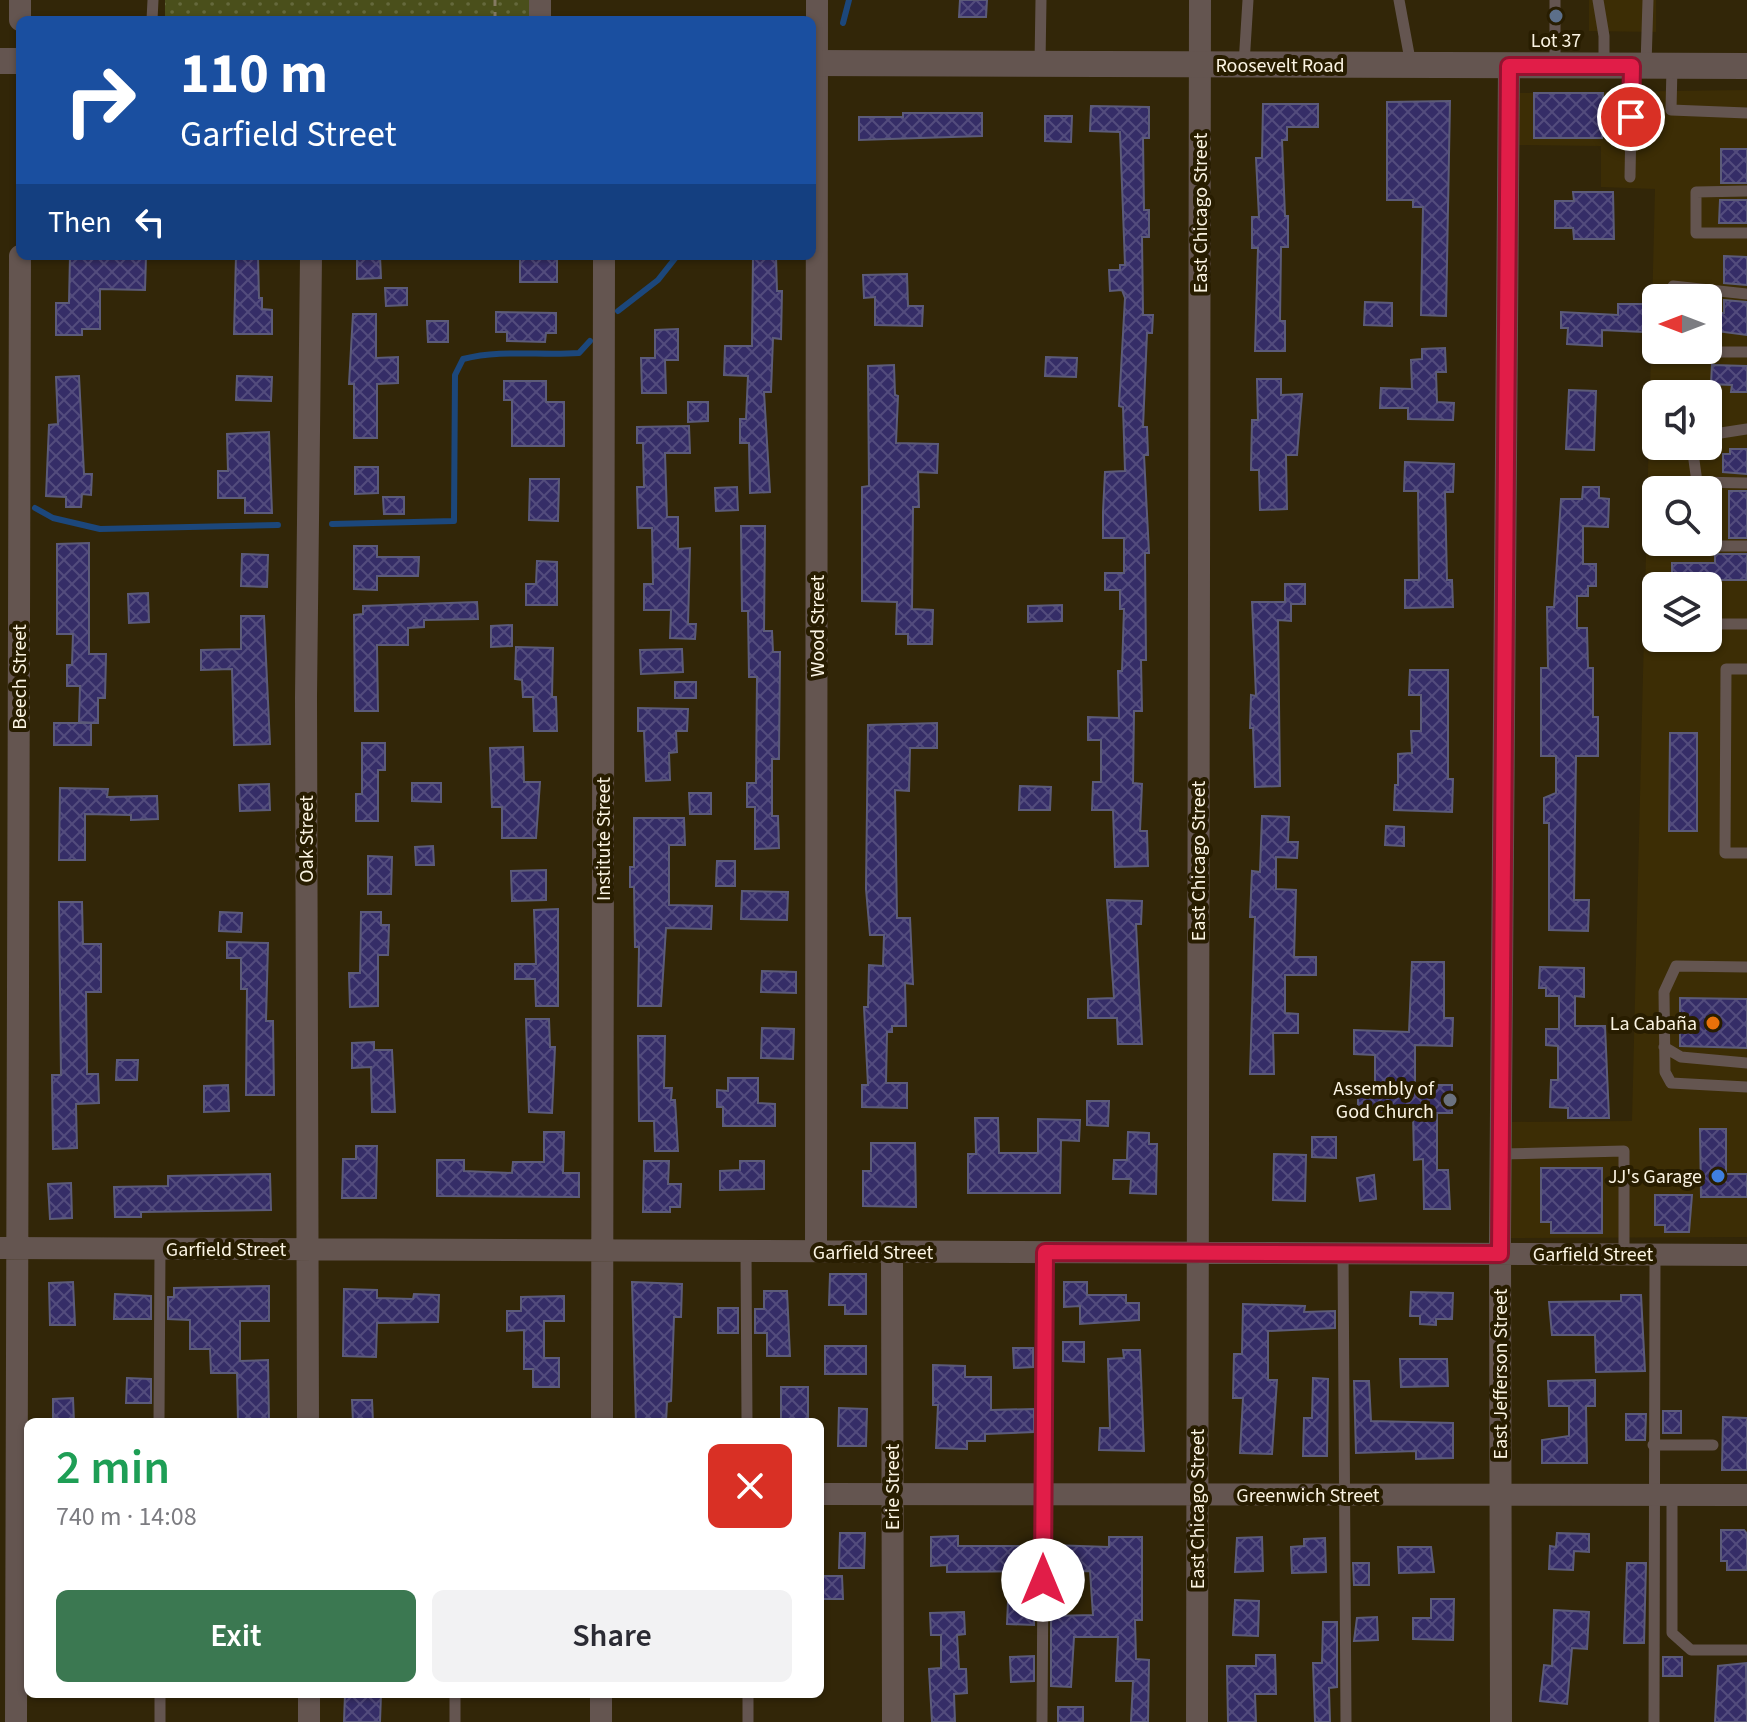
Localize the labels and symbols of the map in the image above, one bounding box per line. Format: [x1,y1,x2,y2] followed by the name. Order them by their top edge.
[1547,7,1565,25] marker: Lot 37
[1531,27,1581,55] place label: Lot 37
[1215,52,1345,80] street label: Roosevelt Road
[1597,83,1665,151] pin
[1187,133,1215,293] street label: East Chicago Street
[1642,284,1722,364] north arrow
[804,574,832,677] street label: Wood Street
[6,624,34,730] street label: Beech Street
[590,777,618,901] street label: Institute Street
[1185,781,1213,941] street label: East Chicago Street
[293,795,321,883] street label: Oak Street
[1610,1010,1697,1038] place label: La Cabaña
[1704,1014,1722,1032] marker: La Cabaña
[1333,1075,1435,1126] place label: Assembly of God Church
[1441,1091,1459,1109] marker: Assembly of God Church
[1608,1163,1702,1191] place label: JJ's Garage
[1709,1167,1727,1185] marker: JJ's Garage
[166,1236,286,1264] street label: Garfield Street
[813,1239,933,1267] street label: Garfield Street
[1533,1241,1653,1269] street label: Garfield Street
[1487,1288,1515,1460] street label: East Jefferson Street
[1184,1429,1212,1589] street label: East Chicago Street
[879,1444,907,1530] street label: Erie Street
[1236,1482,1380,1510] street label: Greenwich Street
[1001,1538,1085,1622] position arrow

